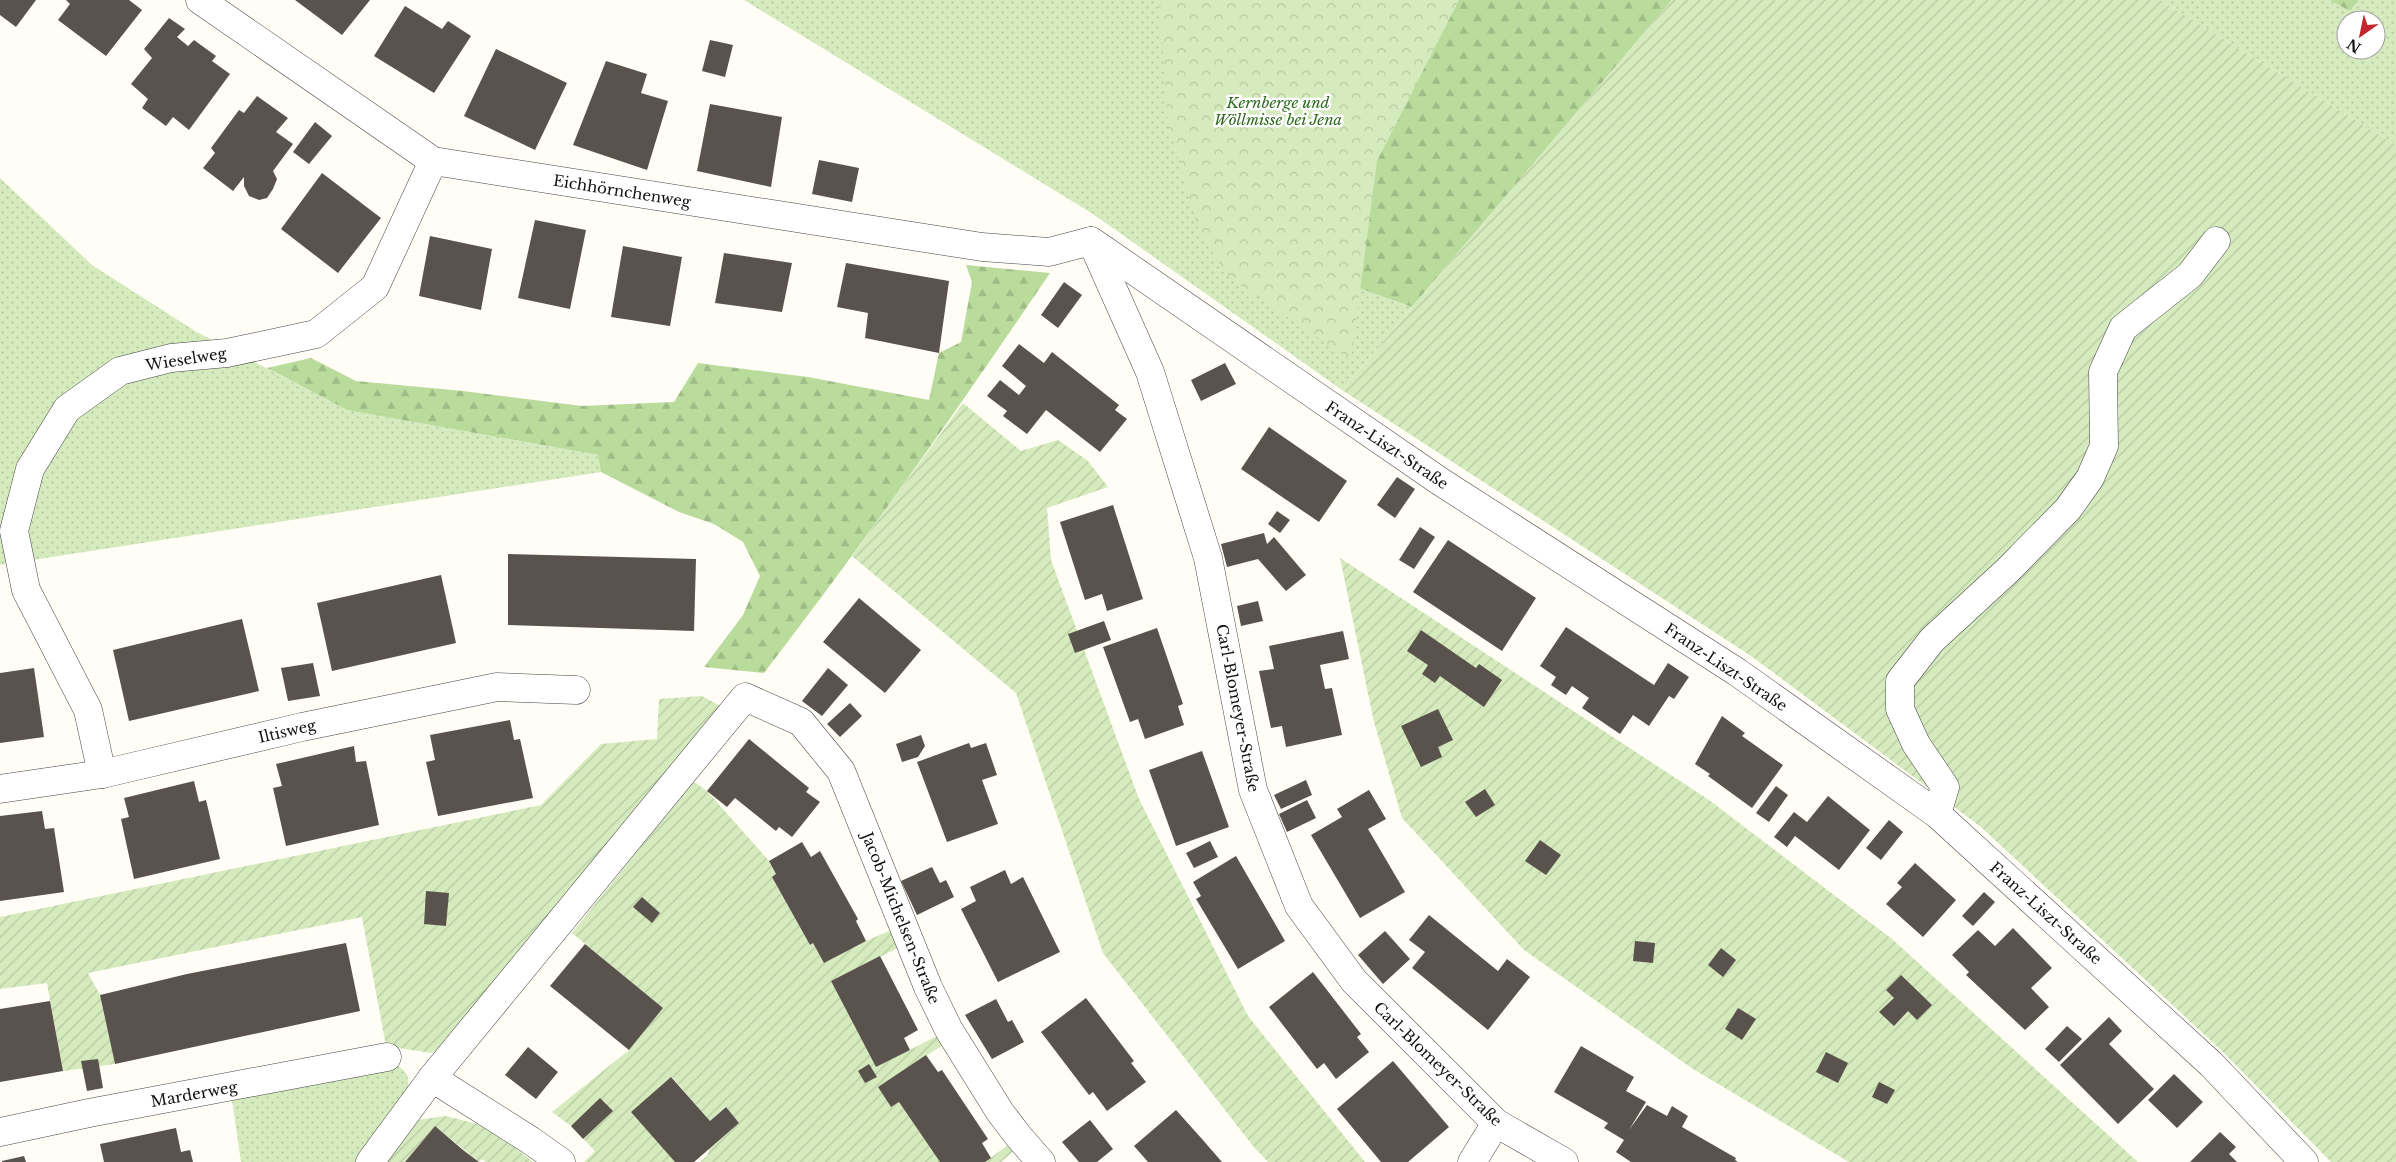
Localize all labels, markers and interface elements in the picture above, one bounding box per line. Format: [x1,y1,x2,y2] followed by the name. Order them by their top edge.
[2336,10,2386,60] north arrow
[2343,35,2364,57] text: N
[1214,93,1342,129] park label: Kernberge und Wöllmisse bei Jena
[552,171,693,211] street label: Eichhörnchenweg
[143,343,229,375] street label: Wieselweg
[1322,397,1452,493] street label: Franz-Liszt-Straße
[1661,619,1791,715] street label: Franz-Liszt-Straße
[1212,622,1264,794] street label: Carl-Blomeyer-Straße
[256,715,319,747] street label: Iltisweg
[857,827,944,1007] street label: Jacob-Michelsen-Straße
[1986,858,2106,968] street label: Franz-Liszt-Straße
[1370,998,1506,1130] street label: Carl-Blomeyer-Straße
[149,1077,240,1111] street label: Marderweg

